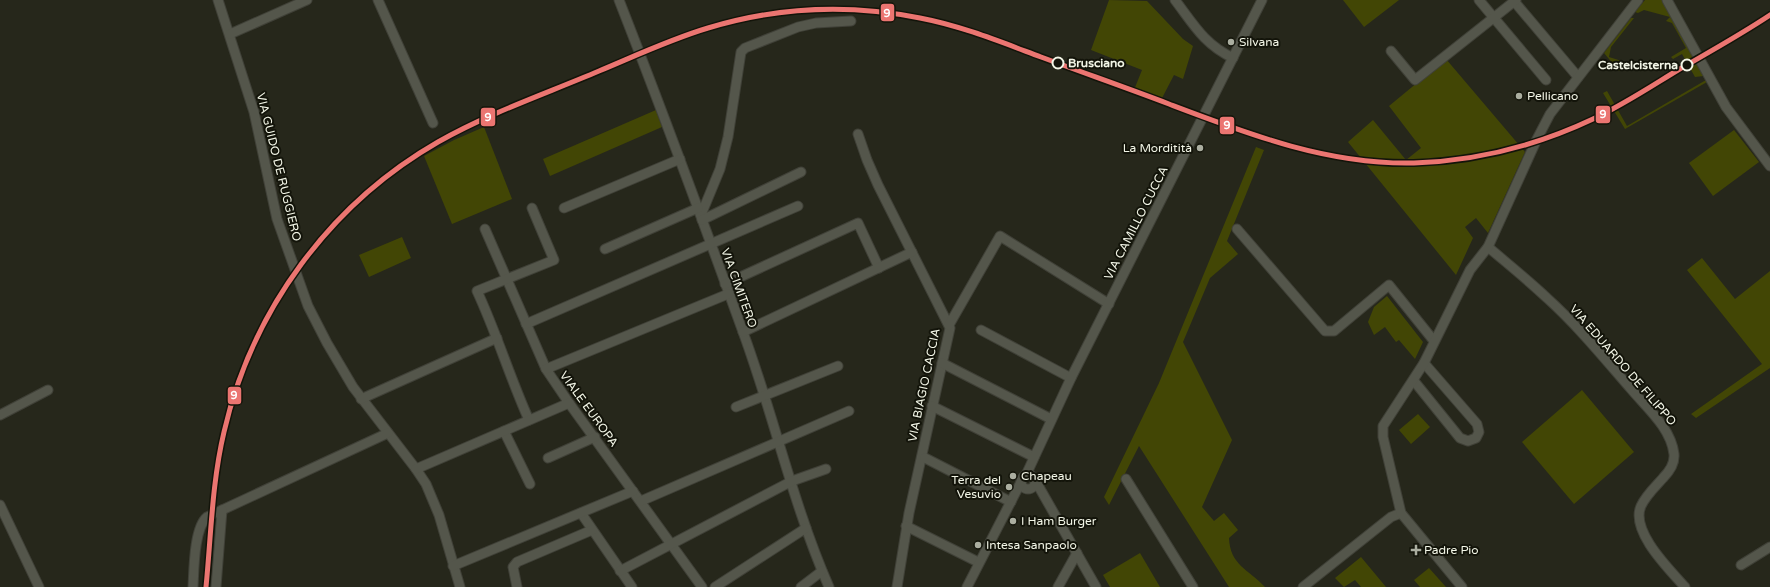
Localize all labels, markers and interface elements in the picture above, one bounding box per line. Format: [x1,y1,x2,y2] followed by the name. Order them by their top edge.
[880,3,895,22] line badge: 9
[884,7,891,20] text: 9
[1239,35,1279,49] place label: Silvana
[1226,37,1236,47] marker: Silvana
[1051,56,1065,70] marker: Brusciano
[1068,56,1125,70] place label: Brusciano
[1598,58,1678,72] place label: Castelcisterna
[1680,58,1694,72] marker: Castelcisterna
[1527,89,1578,103] place label: Pellicano
[254,91,304,243] street label: VIA GUIDO DE RUGGIERO
[1514,91,1524,101] marker: Pellicano
[1595,105,1611,124] line badge: 9
[480,107,496,127] line badge: 9
[1600,108,1607,121] text: 9
[485,111,492,124] text: 9
[1219,116,1235,135] line badge: 9
[1224,119,1231,132] text: 9
[1123,141,1192,155] place label: La Morditità
[1195,143,1205,153] marker: La Morditità
[1101,164,1171,282] street label: VIA CAMILLO CUCCA
[718,246,760,330] street label: VIA CIMITERO
[1567,302,1679,428] street label: VIA EDUARDO DE FILIPPO
[905,327,943,443] street label: VIA BIAGIO CACCIA
[557,369,621,450] street label: VIALE EUROPA
[227,386,242,405] line badge: 9
[231,389,238,402] text: 9
[1021,469,1072,483] place label: Chapeau
[1008,471,1018,481] marker: Chapeau
[951,473,1001,501] place label: Terra del Vesuvio
[1004,482,1014,492] marker: Terra del Vesuvio
[1021,514,1097,528] place label: I Ham Burger
[1008,516,1018,526] marker: I Ham Burger
[986,538,1077,552] place label: Intesa Sanpaolo
[973,540,983,550] marker: Intesa Sanpaolo
[1424,543,1479,557] place label: Padre Pio
[1411,545,1421,555] marker: Padre Pio

